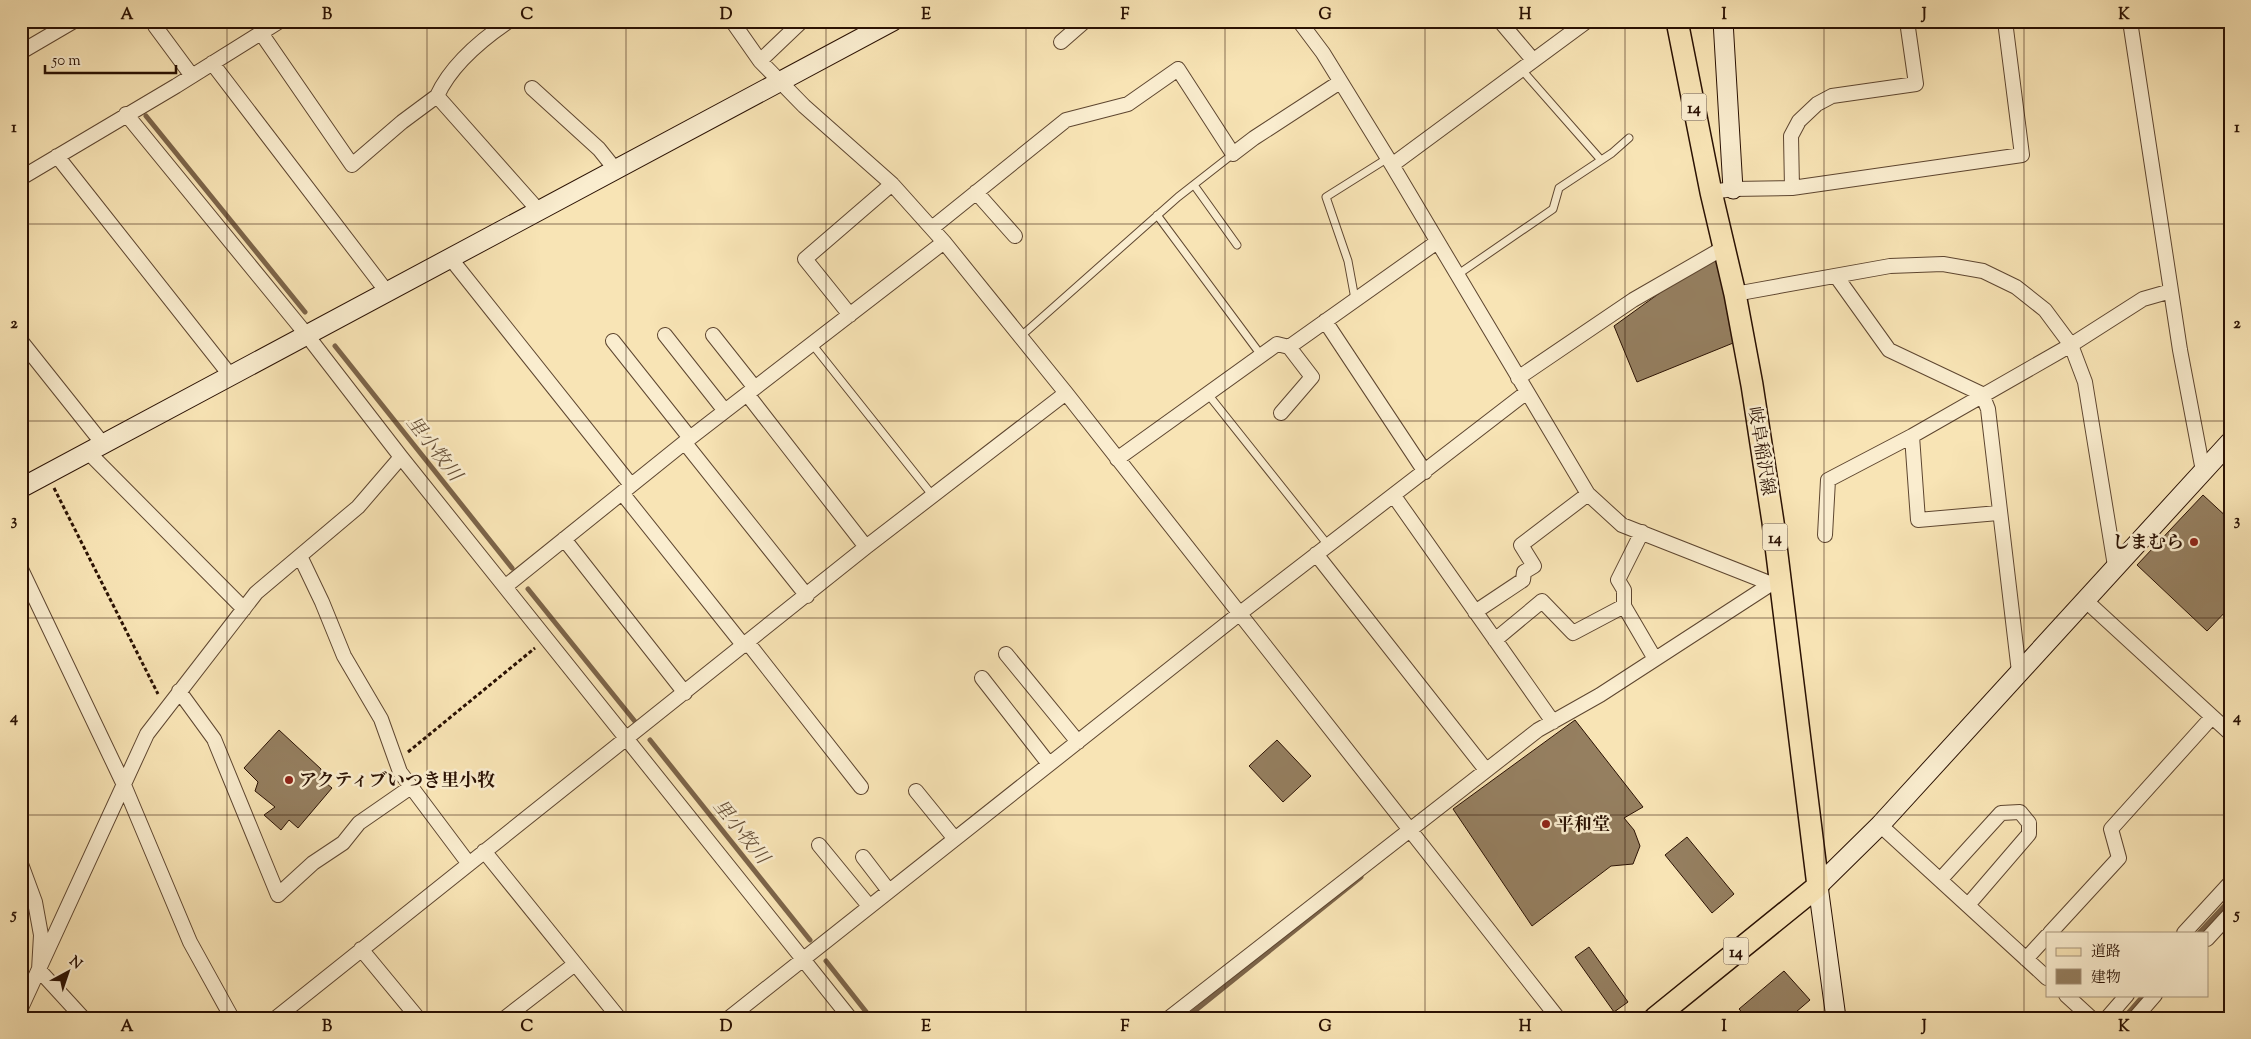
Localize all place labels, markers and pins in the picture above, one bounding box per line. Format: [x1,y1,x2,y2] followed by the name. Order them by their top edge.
[2112,531,2184,557] place label: しまむら
[2188,536,2200,548] marker: しまむら
[299,769,495,795] place label: アクティブいつき里小牧
[283,774,295,786] marker: アクティブいつき里小牧
[1556,813,1610,839] place label: 平和堂
[1540,818,1552,830] marker: 平和堂

